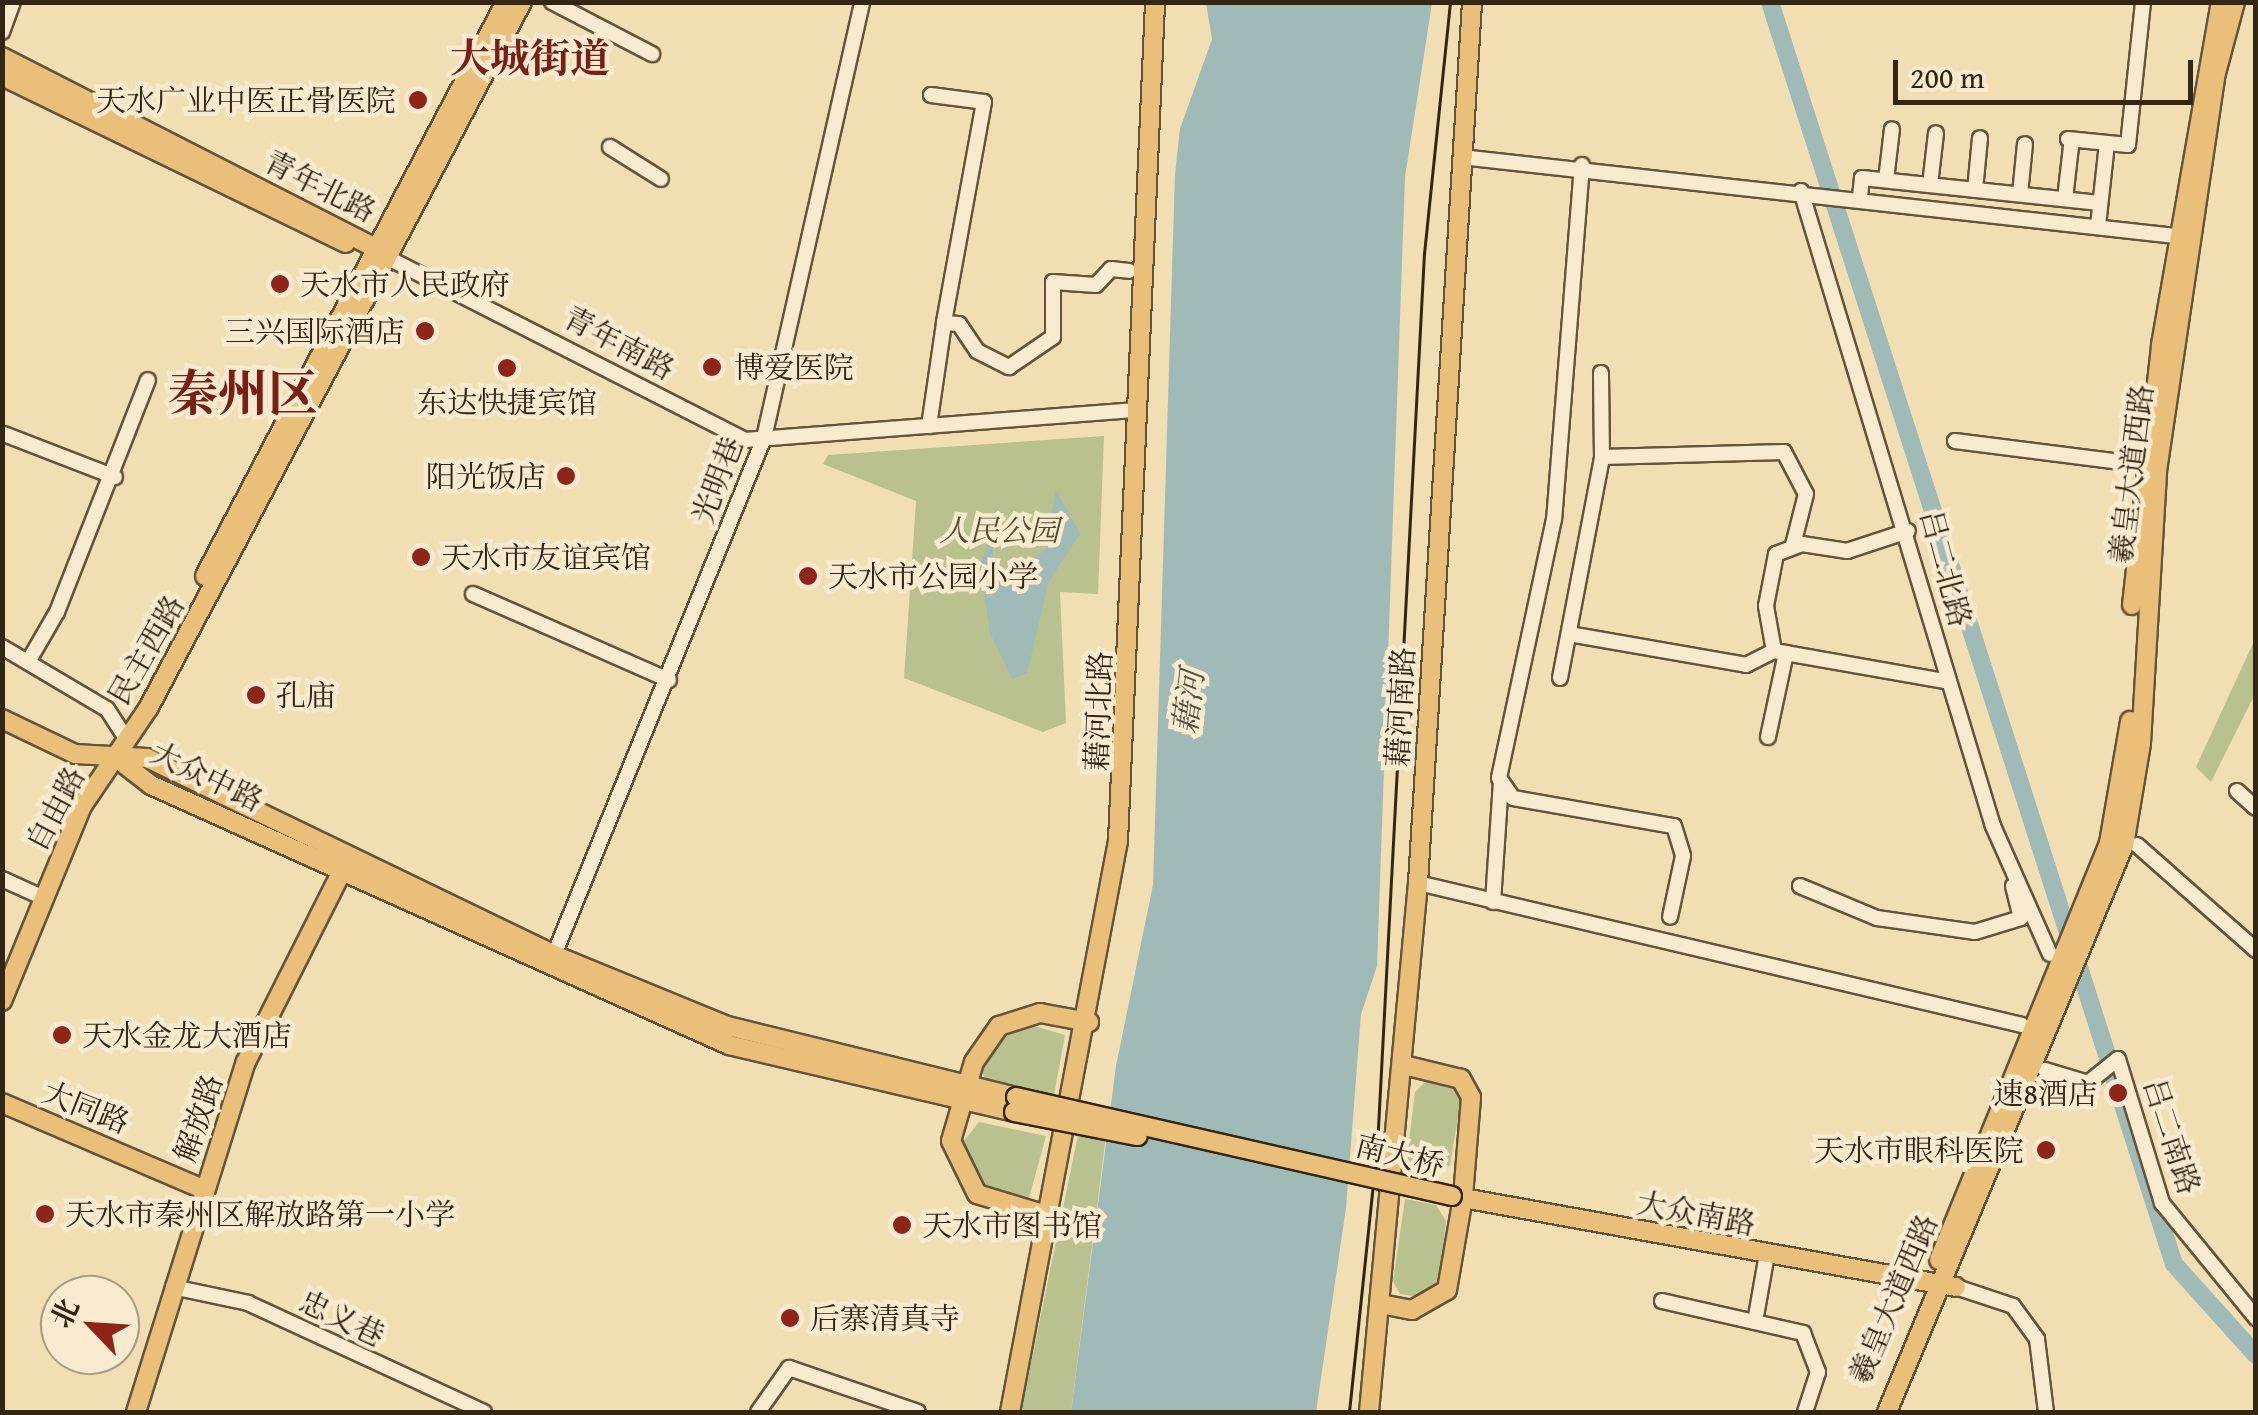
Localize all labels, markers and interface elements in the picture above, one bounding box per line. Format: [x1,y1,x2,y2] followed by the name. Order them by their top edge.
[450,34,610,82] district label: 大城街道
[1898,40,2198,102] scale bar
[1910,55,1984,99] text: 200 m
[96,82,396,118] place label: 天水广业中医正骨医院
[405,87,431,113] marker: 天水广业中医正骨医院
[258,143,382,229] street label: 青年北路
[300,266,510,302] place label: 天水市人民政府
[269,273,291,295] marker: 天水市人民政府
[558,299,680,387] street label: 青年南路
[225,313,405,349] place label: 三兴国际酒店
[414,320,436,342] marker: 三兴国际酒店
[734,349,854,385] place label: 博爱医院
[699,354,725,380] marker: 博爱医院
[496,357,518,379] marker: 东达快捷宾馆
[168,363,318,423] district label: 秦州区
[2102,382,2160,566] street label: 羲皇大道西路
[417,384,597,420] place label: 东达快捷宾馆
[684,432,750,528] street label: 光明巷
[426,458,546,494] place label: 阳光饭店
[555,465,577,487] marker: 阳光饭店
[1913,505,1979,631] street label: 吕二北路
[939,512,1059,548] park label: 人民公园
[441,539,651,575] place label: 天水市友谊宾馆
[410,546,432,568] marker: 天水市友谊宾馆
[828,558,1038,594] place label: 天水市公园小学
[797,565,819,587] marker: 天水市公园小学
[100,589,192,711] street label: 民主西路
[1379,646,1421,768] street label: 藉河南路
[1078,650,1118,772] street label: 藉河北路
[1166,668,1212,736] water label: 藉河
[276,677,336,713] place label: 孔庙
[245,684,267,706] marker: 孔庙
[145,734,269,818] street label: 大众中路
[18,761,92,857] street label: 自由路
[82,1017,292,1053] place label: 天水金龙大酒店
[51,1024,73,1046] marker: 天水金龙大酒店
[166,1070,230,1166] street label: 解放路
[38,1073,134,1141] street label: 大同路
[2136,1073,2208,1199] street label: 吕二南路
[1994,1075,2098,1111] place label: 速8酒店
[2107,1082,2129,1104] marker: 速8酒店
[1352,1127,1448,1183] street label: 南大桥
[1814,1132,2024,1168] place label: 天水市眼科医院
[2033,1137,2059,1163] marker: 天水市眼科医院
[1634,1184,1758,1242] street label: 大众南路
[65,1196,455,1232] place label: 天水市秦州区解放路第一小学
[34,1203,56,1225] marker: 天水市秦州区解放路第一小学
[922,1207,1102,1243] place label: 天水市图书馆
[1841,1209,1945,1389] street label: 羲皇大道西路
[891,1214,913,1236] marker: 天水市图书馆
[40,1275,140,1375] north arrow
[294,1283,390,1353] street label: 忠义巷
[40,1292,89,1334] text: 北
[810,1300,960,1336] place label: 后寨清真寺
[779,1307,801,1329] marker: 后寨清真寺

